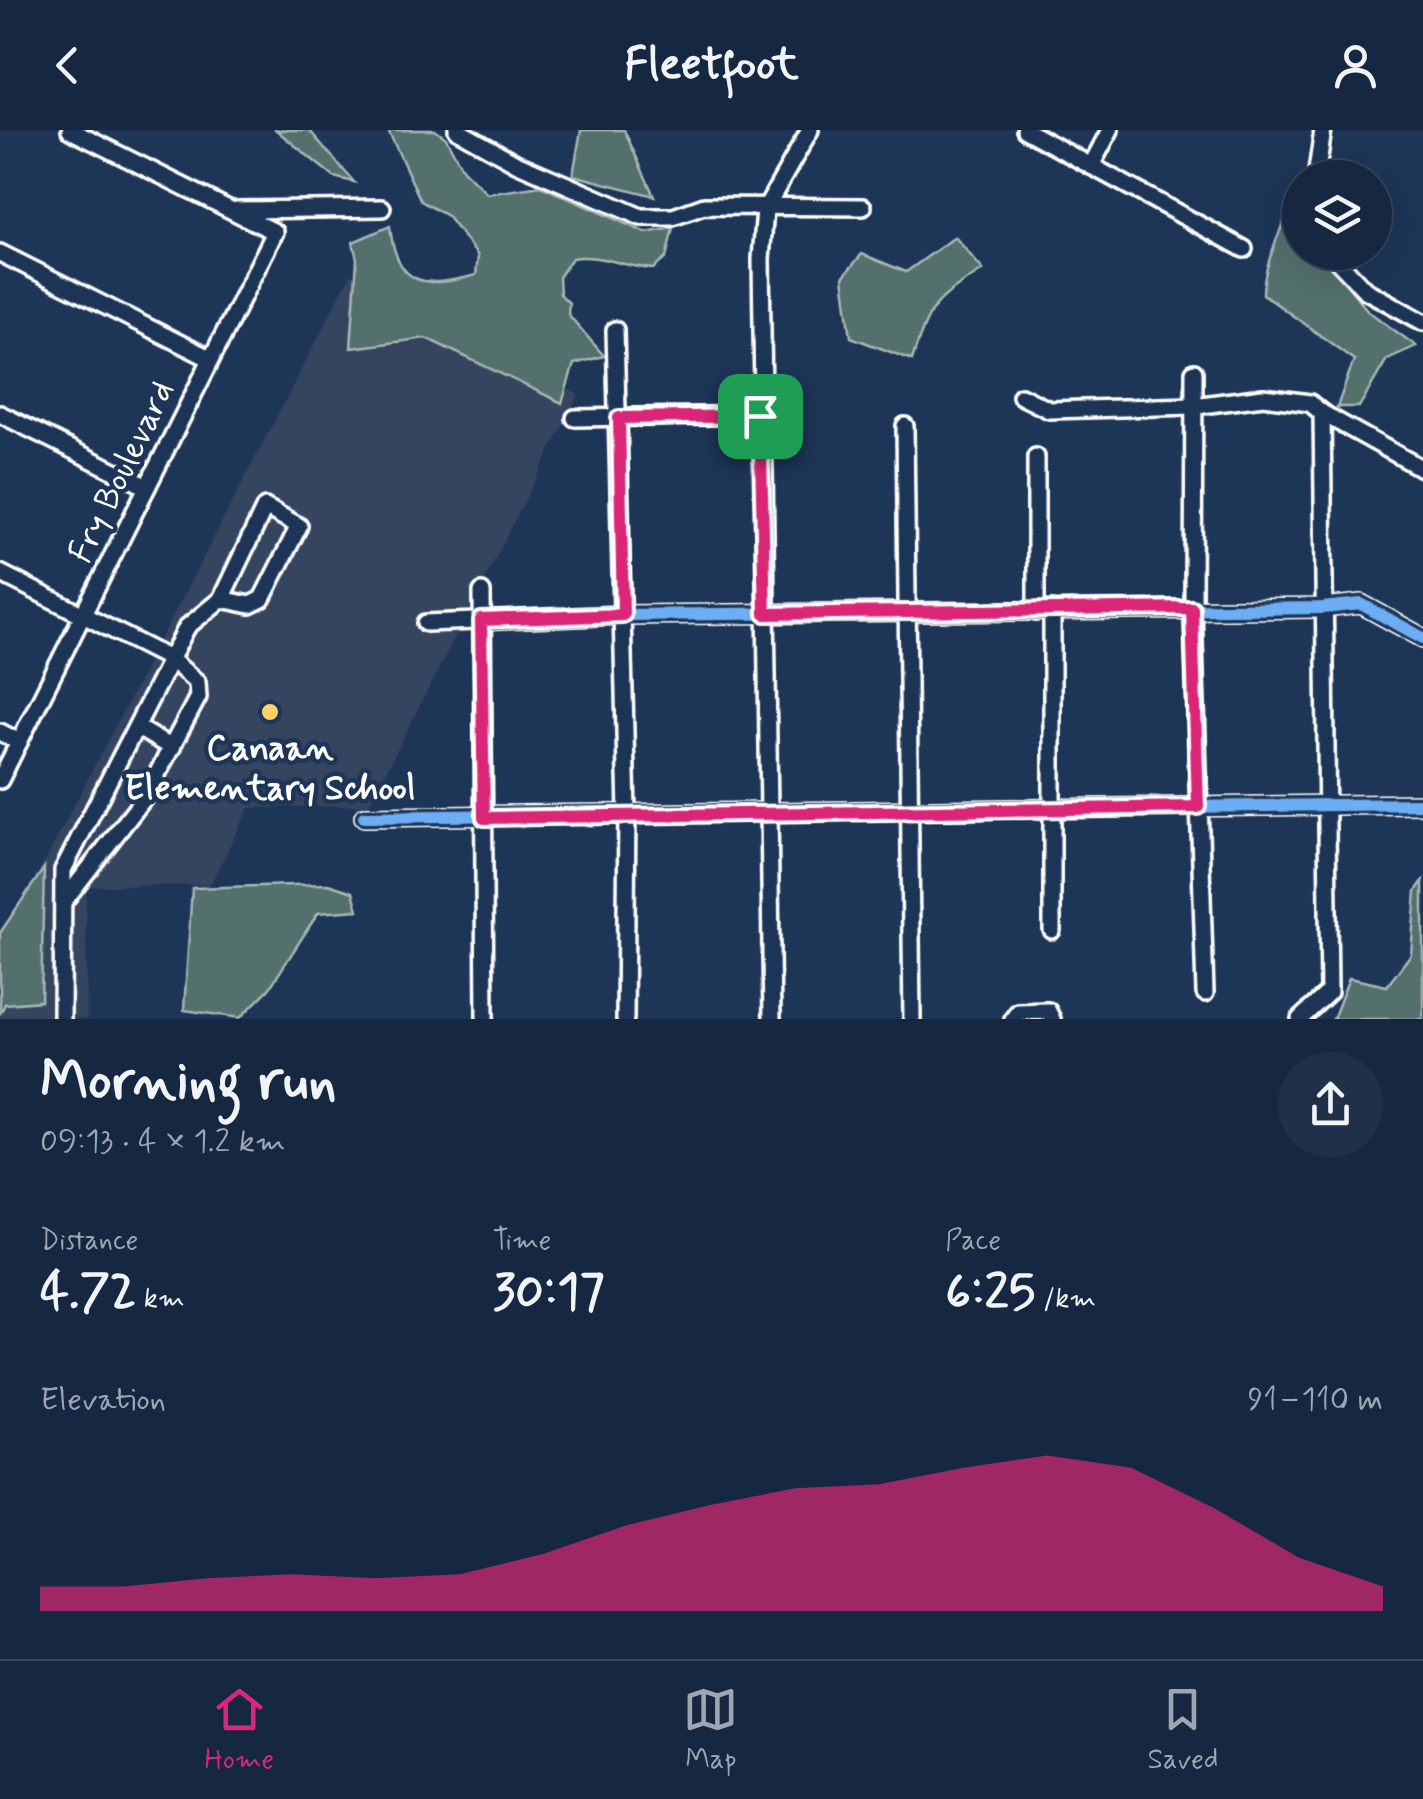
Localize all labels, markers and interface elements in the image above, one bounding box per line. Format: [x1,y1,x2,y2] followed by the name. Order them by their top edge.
[624,36,799,95] text: Fleetfoot
[40,38,95,93] icon: back
[1328,38,1383,93] icon: person
[1282,160,1392,270] map controls
[1282,160,1392,270] button: layers
[58,373,186,571] street label: Fry Boulevard
[718,374,803,459] pin
[733,389,788,444] icon: arrive
[259,701,281,723] marker: Canaan Elementary School
[125,726,415,812] place label: Canaan Elementary School
[40,1047,337,1119] text: Morning run
[1278,1052,1383,1157] button: share
[40,1121,285,1163] text: 09:13 · 4 × 1.2 km
[40,1223,138,1260] text: Distance
[493,1223,551,1260] text: Time
[945,1223,1001,1260] text: Pace
[40,1260,136,1326] text: 4.72
[493,1260,605,1326] text: 30:17
[945,1260,1035,1326] text: 6:25
[136,1281,185,1318] text: km
[1035,1281,1096,1318] text: /km
[40,1379,166,1421] text: Elevation
[1247,1379,1383,1421] text: 91–110 m
[205,1682,274,1779] tab: Home
[683,1682,738,1779] tab: Map
[1148,1682,1218,1779] tab: Saved

